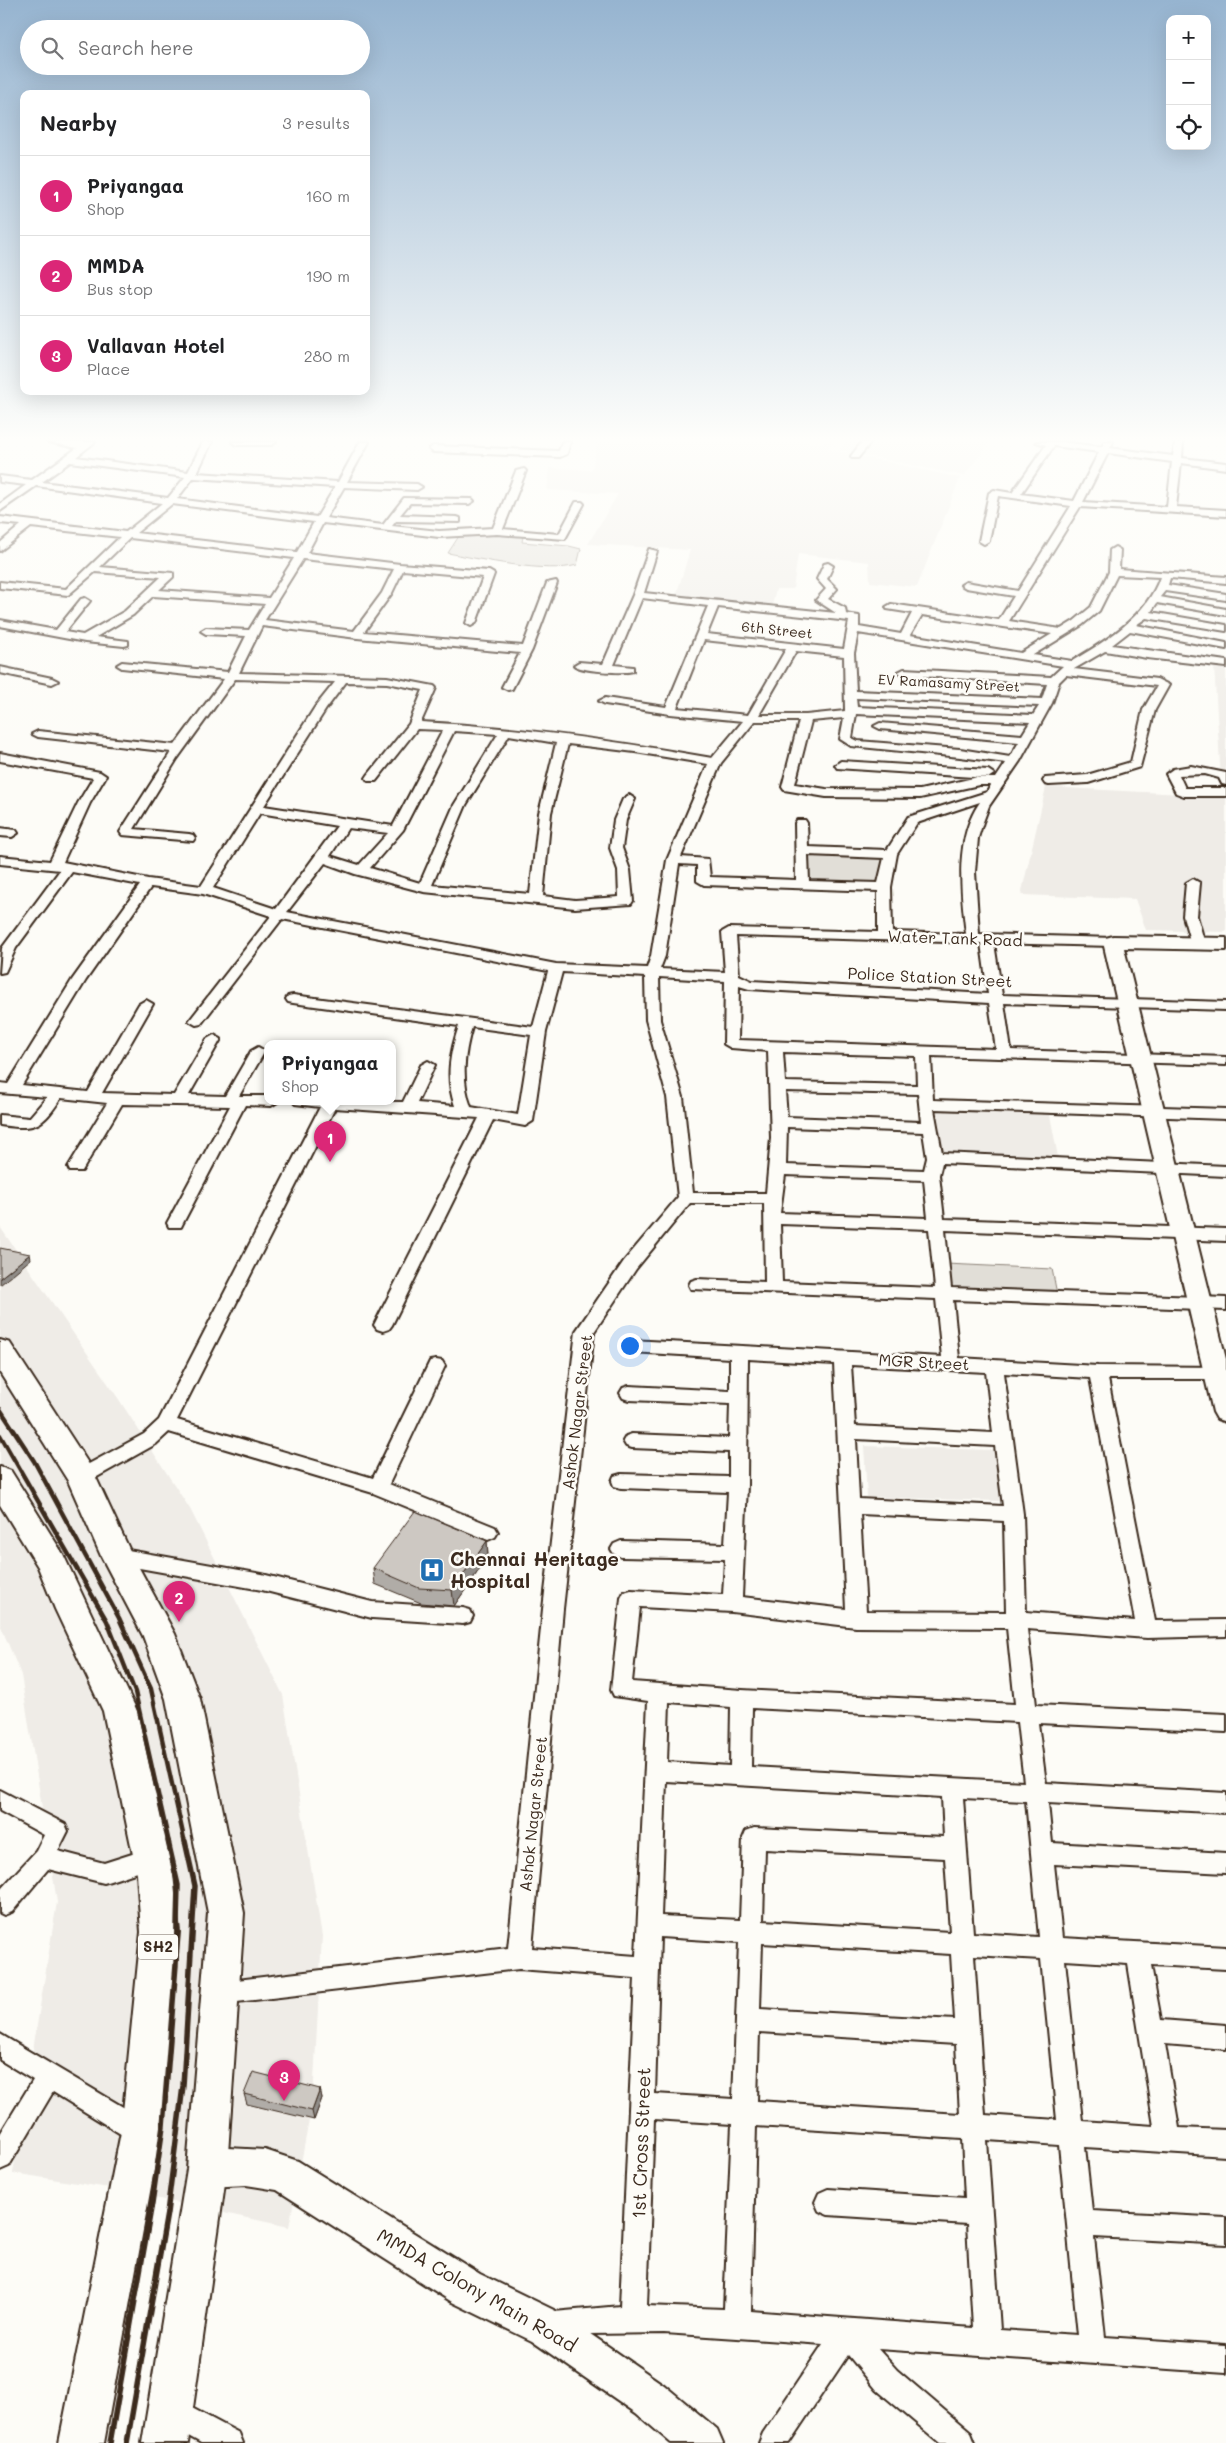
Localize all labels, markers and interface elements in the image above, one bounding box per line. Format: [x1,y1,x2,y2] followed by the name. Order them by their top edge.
[1166,15,1211,150] map controls
[1166,15,1211,60] button: +
[20,20,370,75] search box
[38,34,66,62] icon: search
[78,35,194,60] text: Search here
[1166,60,1211,105] button: −
[1166,105,1211,150] button: locate
[40,109,117,136] text: Nearby
[282,112,350,133] text: 3 results
[87,173,184,198] text: Priyangaa
[52,185,60,206] text: 1
[305,185,350,206] text: 160 m
[87,198,124,219] text: Shop
[87,253,145,278] text: MMDA
[52,265,60,286] text: 2
[306,265,350,286] text: 190 m
[87,278,153,299] text: Bus stop
[87,333,225,358] text: Vallavan Hotel
[51,345,61,366] text: 3
[304,345,350,366] text: 280 m
[87,358,130,379] text: Place
[740,616,814,643] street label: 6th Street
[878,669,1020,696] street label: EV Ramasamy Street
[887,925,1023,950] street label: Water Tank Road
[847,962,1013,991] street label: Police Station Street
[264,1040,396,1105] popup
[282,1050,378,1075] text: Priyangaa
[282,1075,319,1096] text: Shop
[314,1121,346,1162] pin: 1
[557,1333,596,1491] street label: Ashok Nagar Street
[617,1333,643,1359] your location
[878,1349,970,1374] street label: MGR Street
[450,1546,619,1593] place label: Chennai Heritage Hospital
[419,1557,445,1583] hospital icon: Chennai Heritage Hospital
[163,1581,195,1622] pin: 2
[514,1735,551,1893] street label: Ashok Nagar Street
[138,1934,178,1960] road number: SH2
[268,2060,300,2101] pin: 3
[625,2067,656,2219] street label: 1st Cross Street
[373,2222,582,2357] street label: MMDA Colony Main Road

